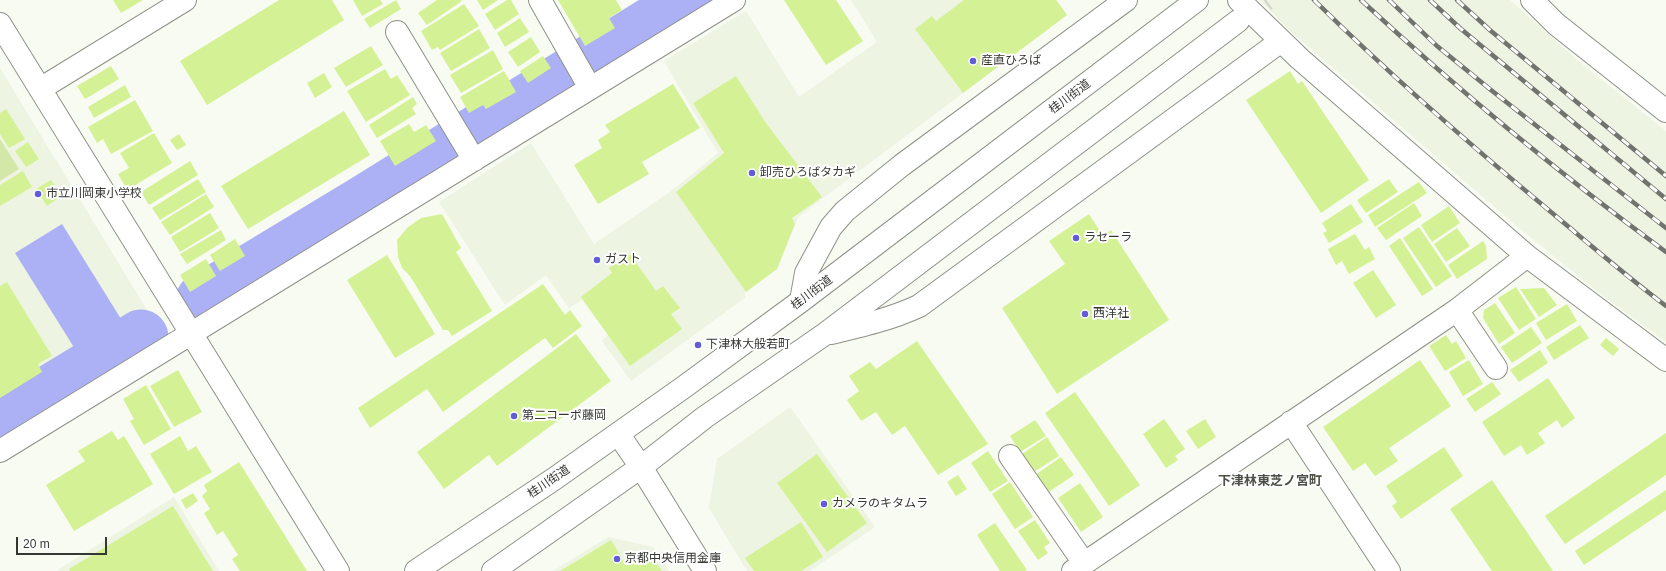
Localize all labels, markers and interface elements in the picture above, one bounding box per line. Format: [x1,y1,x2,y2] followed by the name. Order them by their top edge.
[981,54,1041,68] place label: 産直ひろば
[968,56,978,66] marker: 産直ひろば
[1046,77,1094,117] street label: 桂川街道
[760,166,856,180] place label: 卸売ひろばタカギ
[747,168,757,178] marker: 卸売ひろばタカギ
[46,187,142,201] place label: 市立川岡東小学校
[33,189,43,199] marker: 市立川岡東小学校
[1084,231,1132,245] place label: ラセーラ
[1071,233,1081,243] marker: ラセーラ
[605,253,641,267] place label: ガスト
[592,255,602,265] marker: ガスト
[788,273,836,313] street label: 桂川街道
[1093,307,1129,321] place label: 西洋社
[1080,309,1090,319] marker: 西洋社
[706,338,790,352] place label: 下津林大般若町
[693,340,703,350] marker: 下津林大般若町
[522,409,606,423] place label: 第二コーポ藤岡
[509,411,519,421] marker: 第二コーポ藤岡
[525,463,573,501] street label: 桂川街道
[1218,473,1322,489] district label: 下津林東芝ノ宮町
[832,497,928,511] place label: カメラのキタムラ
[819,499,829,509] marker: カメラのキタムラ
[18,529,109,555] scale bar
[23,537,50,551] text: 20 m
[625,552,721,566] place label: 京都中央信用金庫
[612,554,622,564] marker: 京都中央信用金庫

